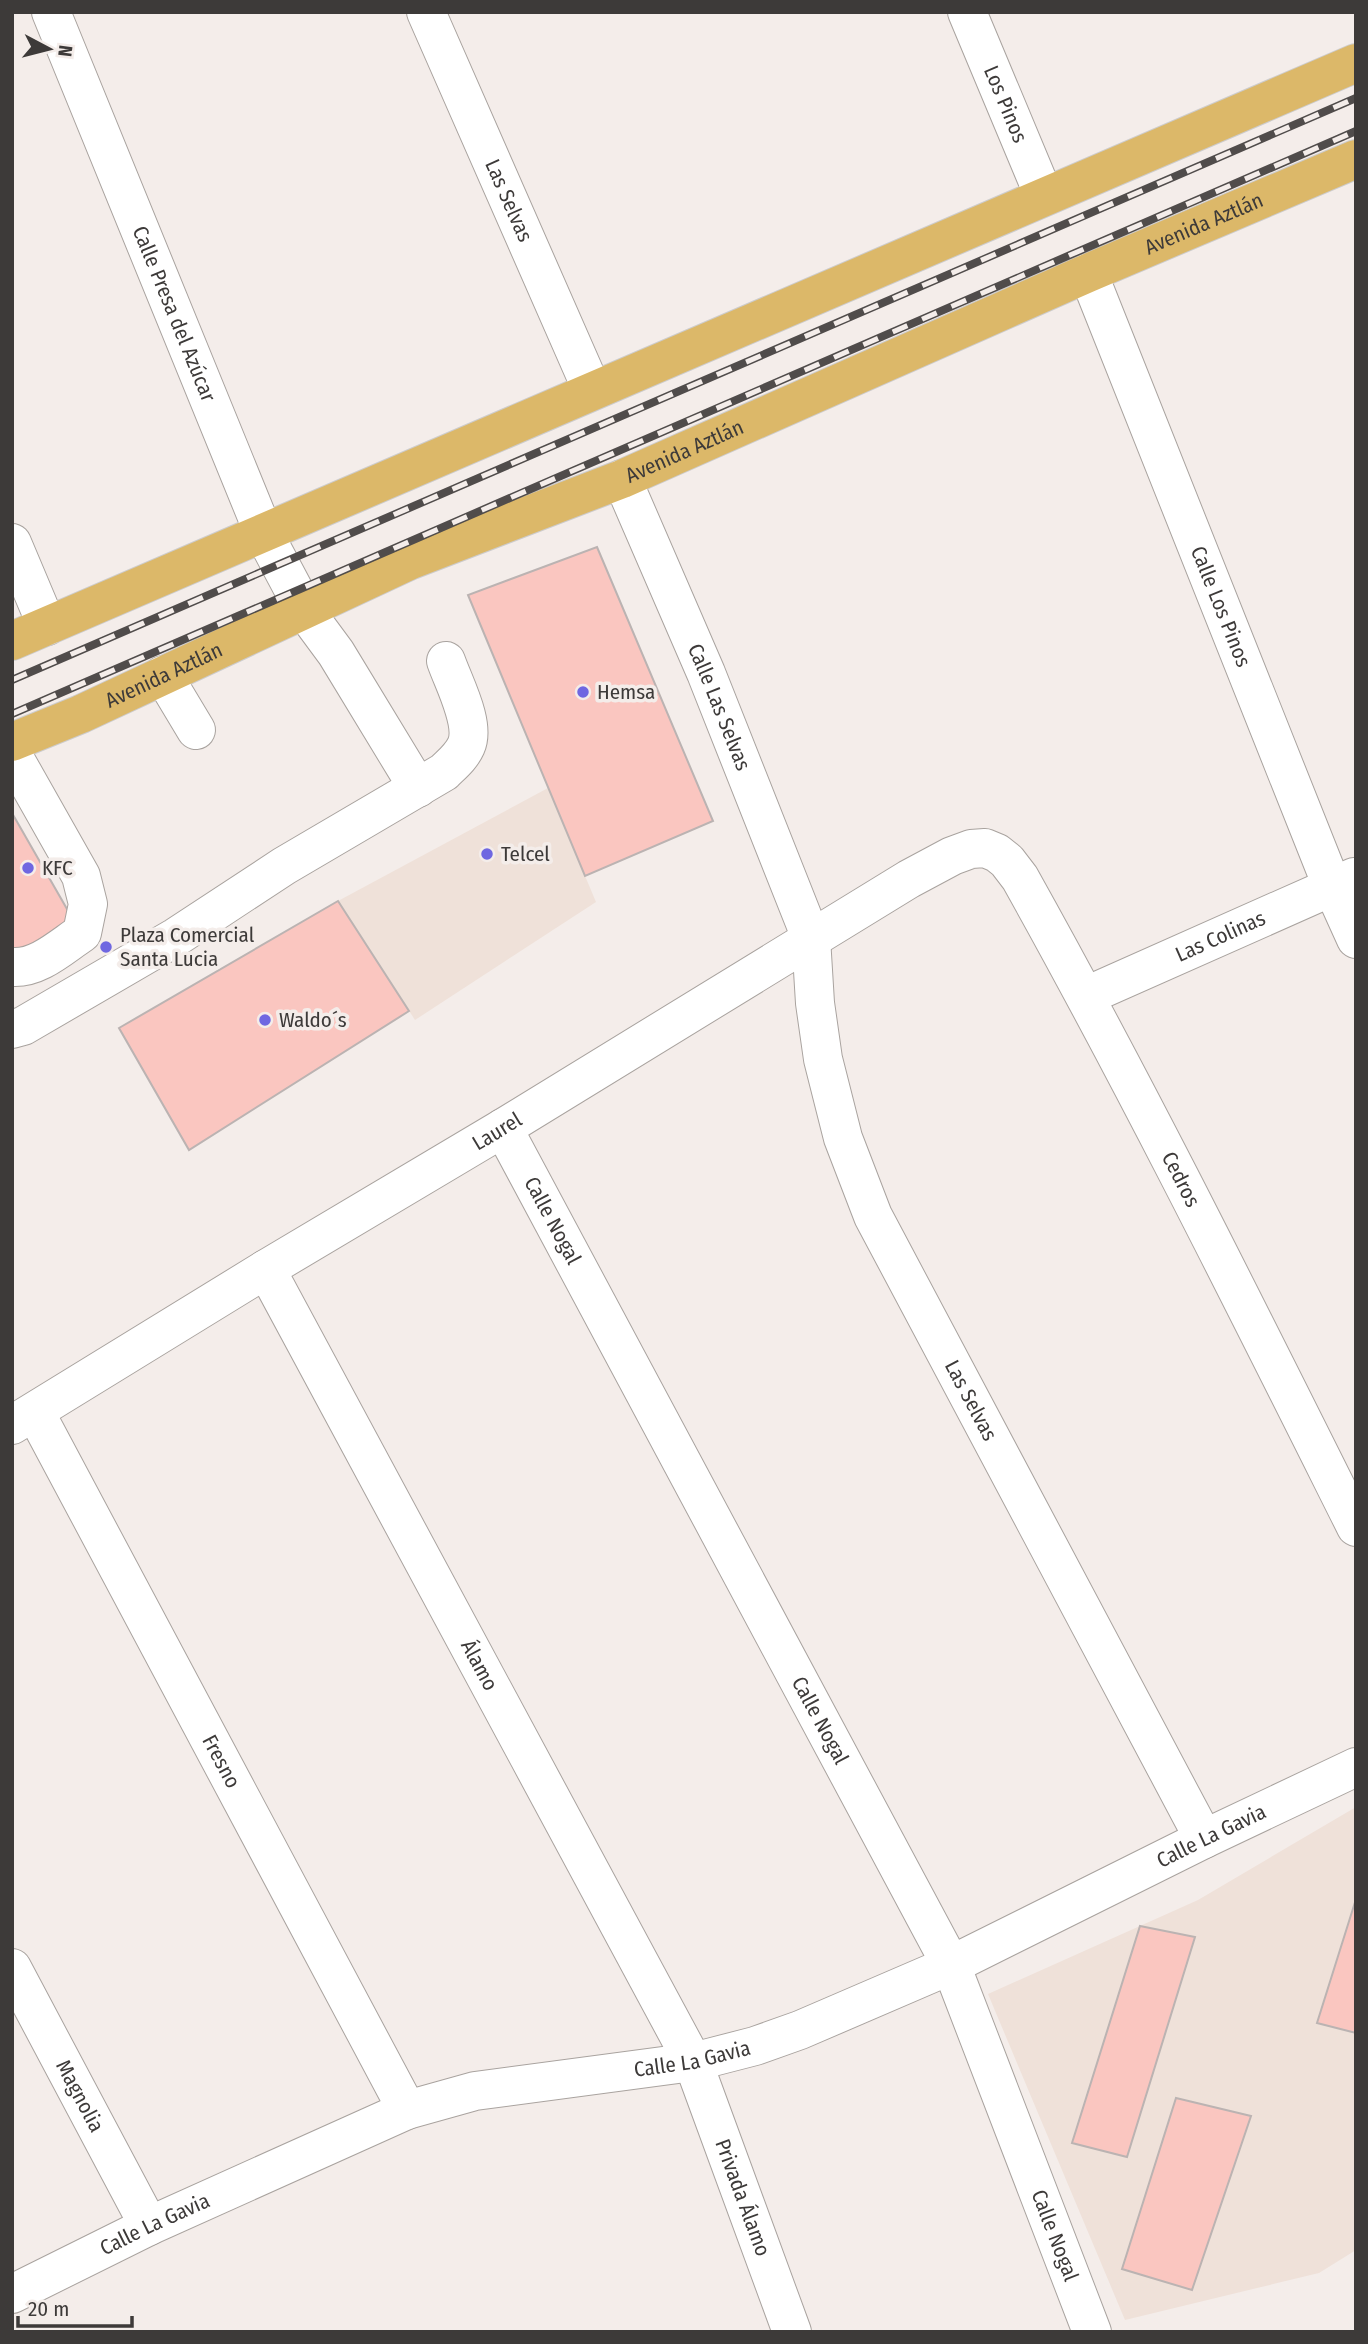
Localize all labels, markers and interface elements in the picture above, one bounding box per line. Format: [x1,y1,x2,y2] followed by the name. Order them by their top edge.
[14,14,84,84] north arrow
[53,44,77,58] text: N
[978,62,1033,147] street label: Los Pinos
[479,155,538,246] street label: Las Selvas
[1141,187,1267,260] street label: Avenida Aztlán
[127,222,222,406] street label: Calle Presa del Azúcar
[621,414,748,489] street label: Avenida Aztlán
[1185,542,1257,671] street label: Calle Los Pinos
[101,637,227,714] street label: Avenida Aztlán
[682,640,756,774] street label: Calle Las Selvas
[597,679,655,705] place label: Hemsa
[575,684,591,700] marker: Hemsa
[501,841,550,867] place label: Telcel
[479,846,495,862] marker: Telcel
[42,855,73,881] place label: KFC
[20,860,36,876] marker: KFC
[1171,905,1269,968] street label: Las Colinas
[120,922,255,972] place label: Plaza Comercial Santa Lucia
[98,939,114,955] marker: Plaza Comercial Santa Lucia
[279,1007,347,1033] place label: Waldo´s
[257,1012,273,1028] marker: Waldo´s
[468,1106,527,1156] street label: Laurel
[1156,1147,1206,1211] street label: Cedros
[518,1172,587,1269] street label: Calle Nogal
[939,1356,1003,1445] street label: Las Selvas
[455,1635,504,1695] street label: Álamo
[786,1672,854,1769] street label: Calle Nogal
[196,1730,246,1793] street label: Fresno
[1152,1799,1270,1874] street label: Calle La Gavia
[632,2035,753,2083] street label: Calle La Gavia
[50,2055,110,2137] street label: Magnolia
[709,2135,776,2260] street label: Privada Álamo
[1026,2186,1084,2285] street label: Calle Nogal
[96,2187,214,2261] street label: Calle La Gavia
[18,2284,131,2328] scale bar
[28,2296,69,2322] text: 20 m

